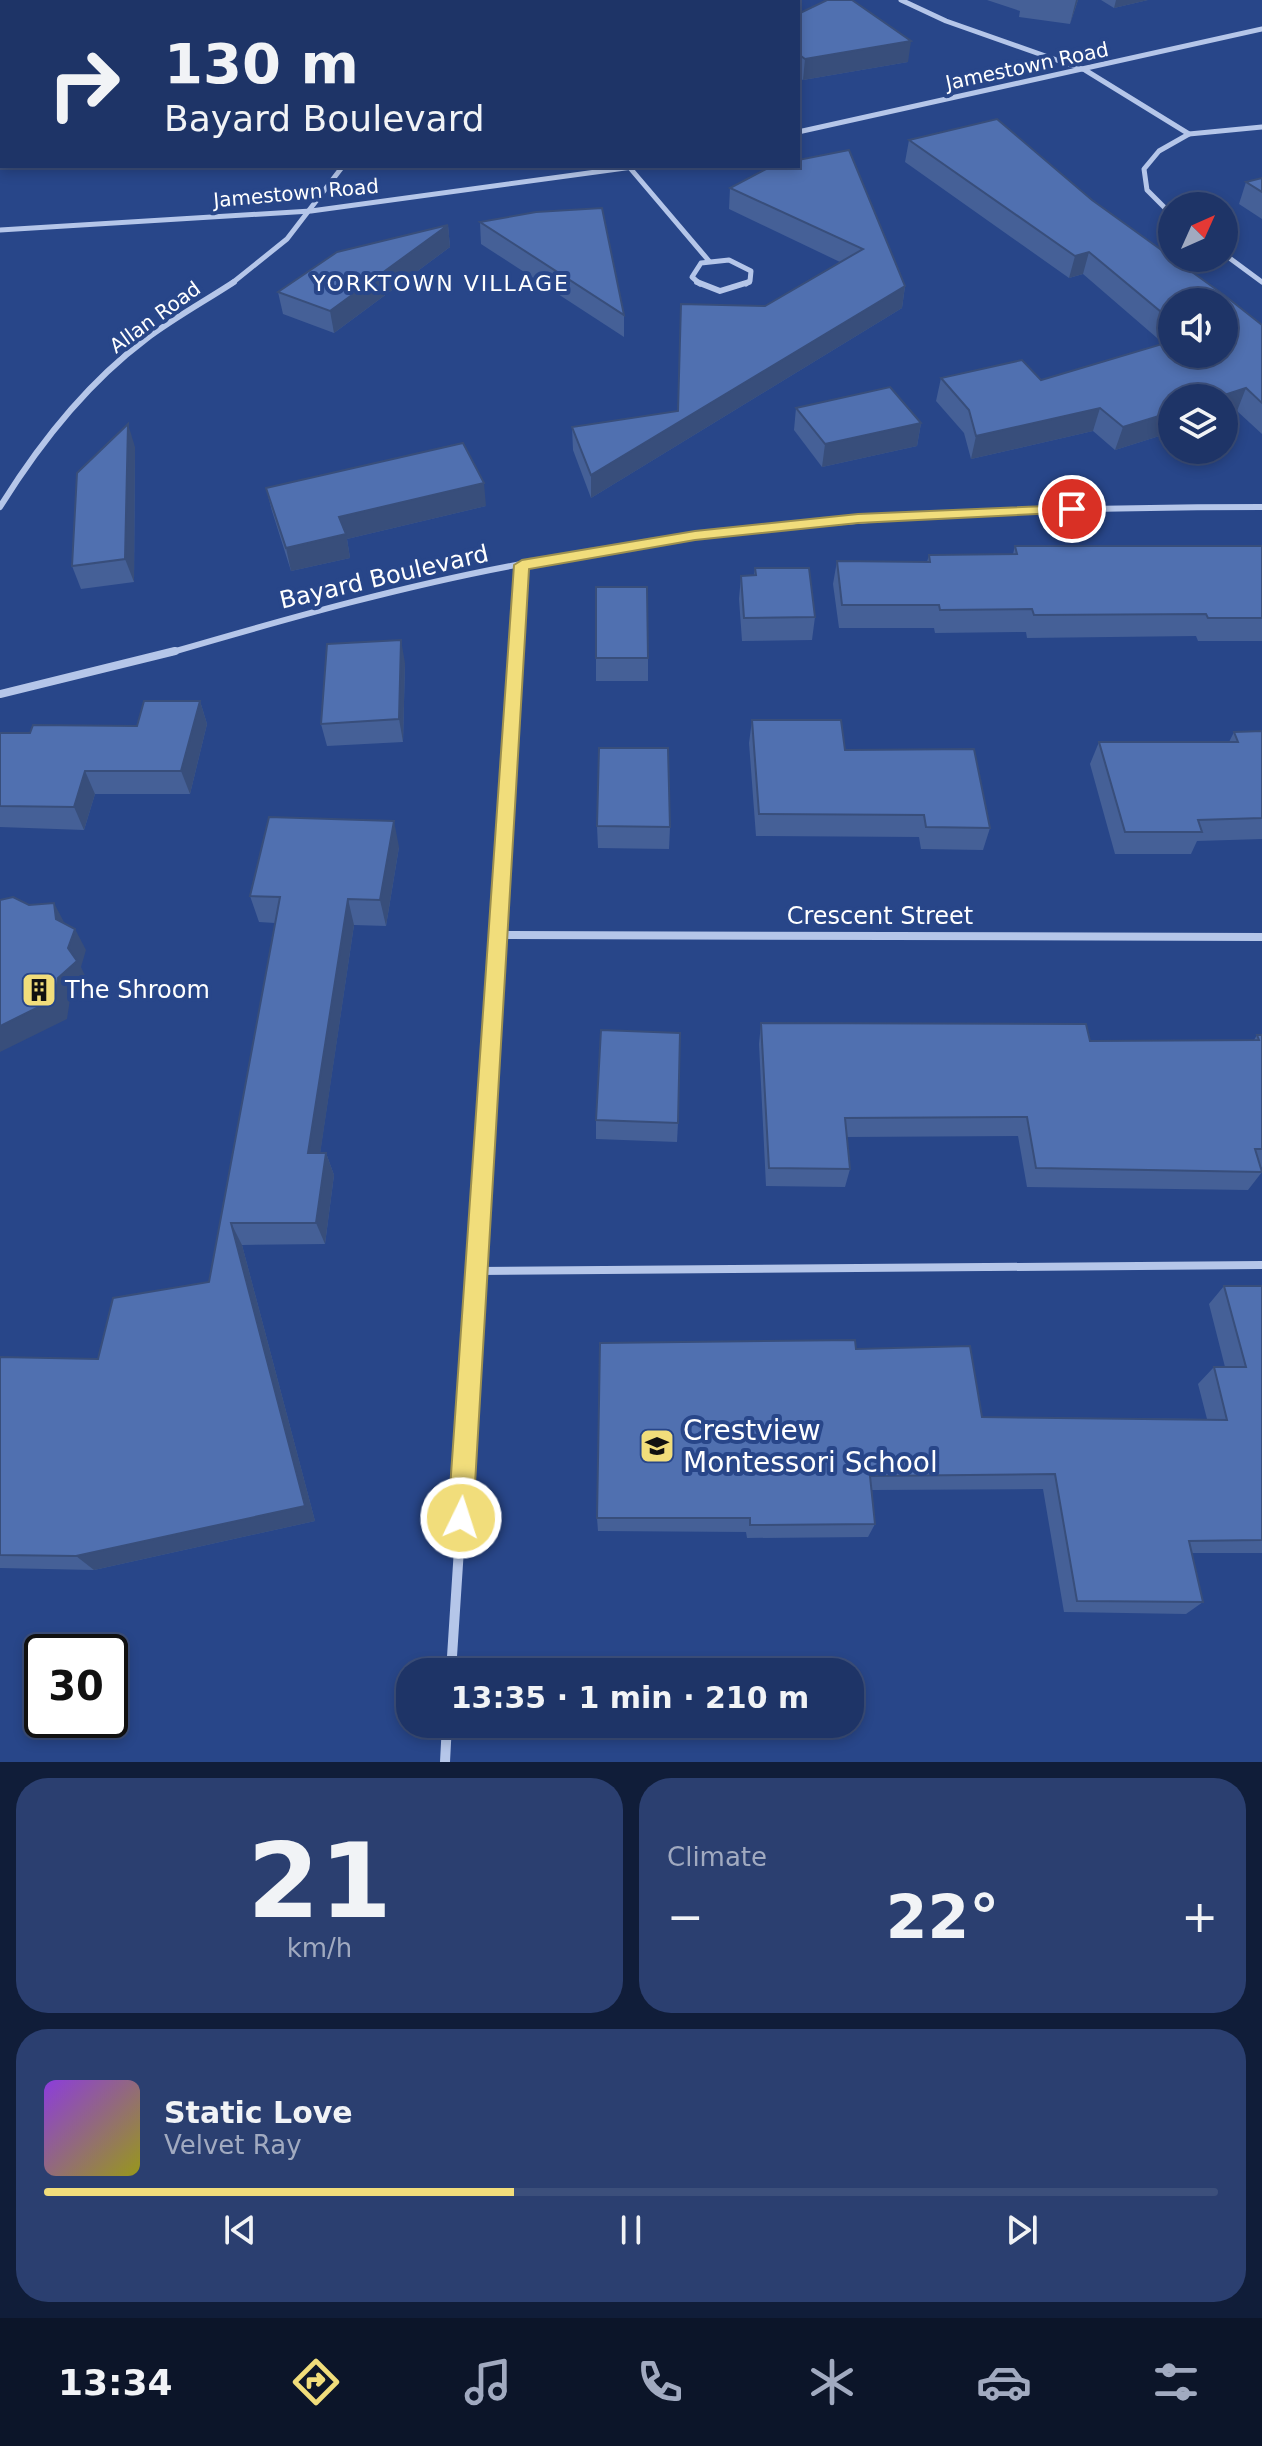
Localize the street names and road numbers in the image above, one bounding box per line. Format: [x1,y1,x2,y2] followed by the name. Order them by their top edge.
[941,37,1111,95] street label: Jamestown Road
[210,174,380,212] street label: Jamestown Road
[105,276,205,358] street label: Allan Road
[277,539,491,615] street label: Bayard Boulevard
[787,902,973,930] street label: Crescent Street

